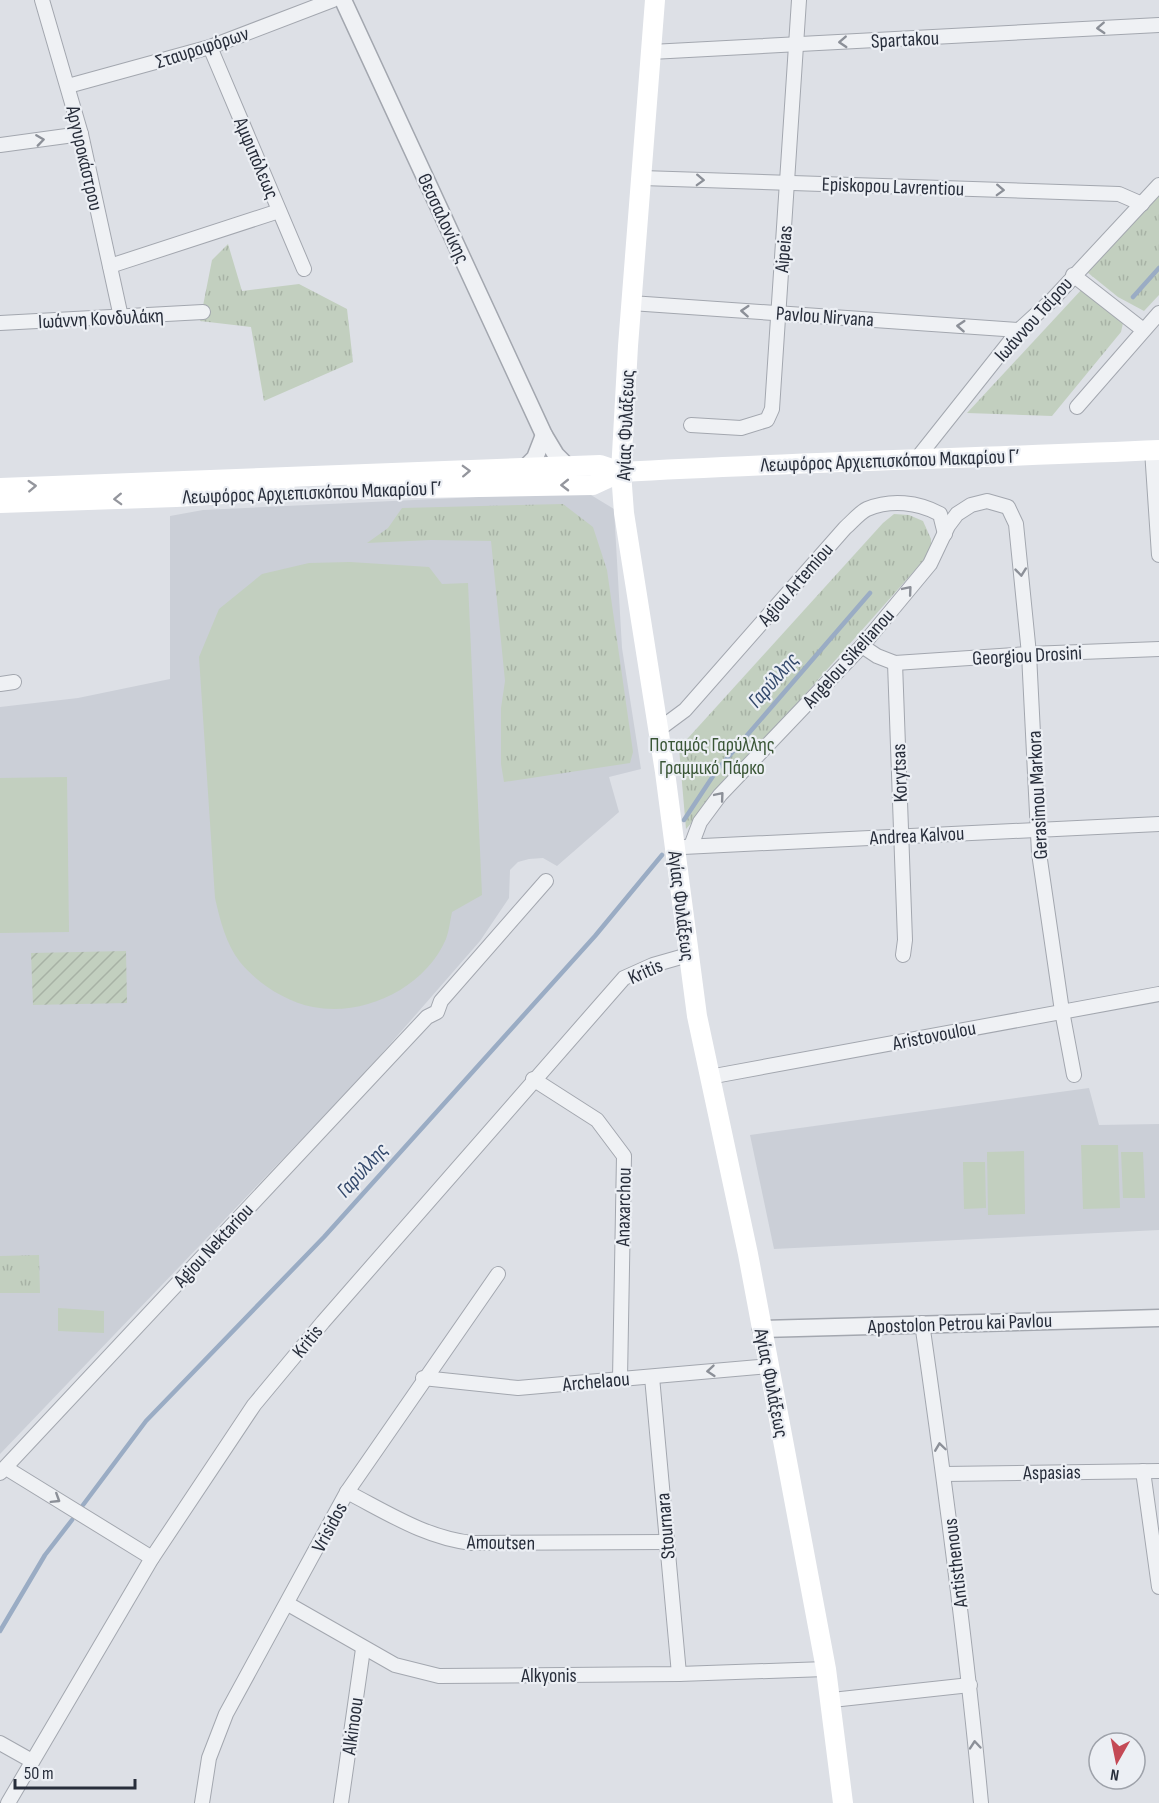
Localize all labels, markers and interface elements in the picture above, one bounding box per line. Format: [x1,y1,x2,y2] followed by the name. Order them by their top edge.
[153,22,252,74] street label: Σταυροφόρων
[1096,22,1105,35] one-way arrow
[870,26,940,54] street label: Spartakou
[838,36,847,49] one-way arrow
[60,102,108,213] street label: Αργυροκάστρου
[228,113,284,203] street label: Αμφιπόλεως
[36,134,45,146] one-way arrow
[412,170,474,267] street label: Θεσσαλονίκης
[696,173,705,186] one-way arrow
[821,173,965,201] street label: Episkopou Lavrentiou
[995,183,1004,196] one-way arrow
[770,225,798,275] street label: Aipeias
[990,272,1078,367] street label: Ιωάννου Τσίρου
[775,302,875,332] street label: Pavlou Nirvana
[38,304,164,334] street label: Ιωάννη Κονδυλάκη
[741,305,750,318] one-way arrow
[956,319,965,332] one-way arrow
[612,369,640,482] street label: Αγίας Φυλάξεως
[759,444,1020,478] street label: Λεωφόρος Αρχιεπισκόπου Μακαρίου Γ’
[461,465,470,477] one-way arrow
[181,476,442,510] street label: Λεωφόρος Αρχιεπισκόπου Μακαρίου Γ’
[561,479,570,491] one-way arrow
[28,480,37,493] one-way arrow
[113,493,122,505] one-way arrow
[752,538,838,632] street label: Agiou Artemiou
[1014,567,1027,576] one-way arrow
[901,586,912,597] one-way arrow
[797,604,900,714] street label: Angelou Sikelianou
[972,641,1083,671] street label: Georgiou Drosini
[743,647,805,713] water label: Γαρύλλης
[1023,730,1053,860] street label: Gerasimou Markora
[649,733,775,780] park label: Ποταμός Γαρύλλης Γραμμικό Πάρκο
[887,743,913,803] street label: Korytsas
[713,792,724,803] one-way arrow
[868,822,965,851] street label: Andrea Kalvou
[662,849,700,963] street label: Αγίας Φυλάξεως
[624,954,666,990] street label: Kritis
[890,1016,978,1056] street label: Aristovoulou
[331,1137,394,1203] water label: Γαρύλλης
[611,1167,637,1248] street label: Anaxarchou
[168,1199,259,1293] street label: Agiou Nektariou
[866,1309,1053,1339] street label: Apostolon Petrou kai Pavlou
[287,1320,328,1363] street label: Kritis
[748,1325,793,1440] street label: Αγίας Φυλάξεως
[707,1364,716,1377] one-way arrow
[561,1367,631,1397] street label: Archelaou
[935,1442,947,1451] one-way arrow
[1022,1460,1081,1486] street label: Aspasias
[49,1491,60,1502] one-way arrow
[651,1492,681,1560] street label: Stournara
[307,1498,353,1556] street label: Vrisidos
[939,1517,973,1610] street label: Antisthenous
[466,1530,535,1556] street label: Amoutsen
[520,1664,577,1688] street label: Alkyonis
[337,1696,369,1757] street label: Alkinoou
[1087,1731,1147,1791] north arrow
[969,1740,982,1749] one-way arrow
[15,1752,135,1790] scale bar
[24,1763,54,1784] text: 50 m
[1109,1764,1121,1784] text: N

